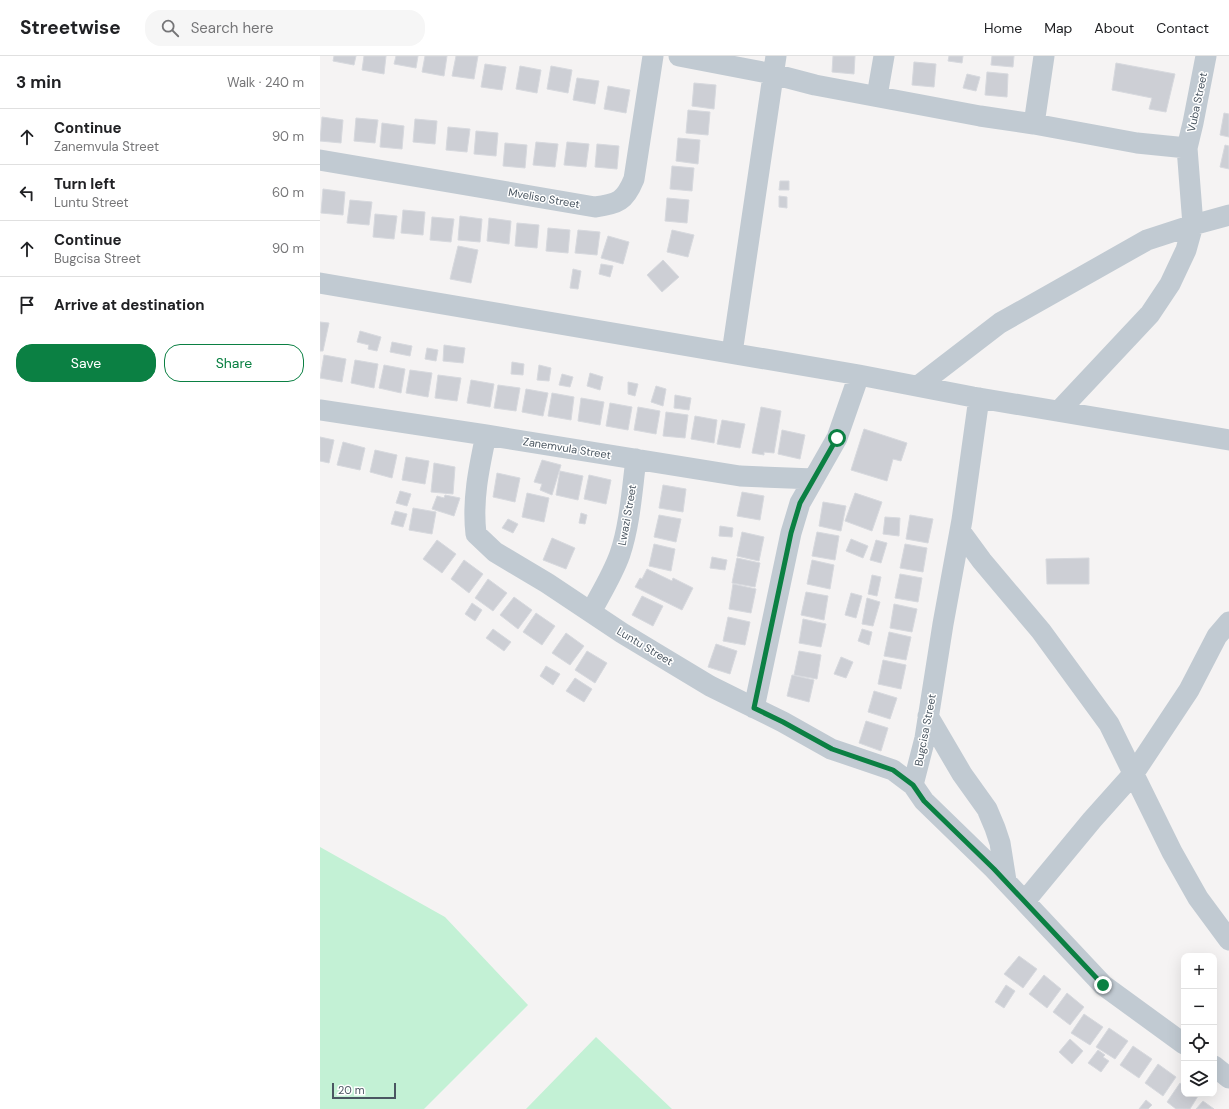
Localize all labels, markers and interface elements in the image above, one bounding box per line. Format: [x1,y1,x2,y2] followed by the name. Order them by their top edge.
[145,10,425,46] search box
[20,15,121,40] text: Streetwise
[159,17,181,39] icon: search
[191,18,273,38] text: Search here
[984,19,1022,37] text: Home
[1044,19,1072,37] text: Map
[1094,19,1134,37] text: About
[1156,19,1209,37] text: Contact
[16,71,61,93] text: 3 min
[1184,71,1210,133] street label: Vuba Street
[227,74,304,91] text: Walk · 240 m
[54,118,122,138] text: Continue
[16,126,38,148] icon: ahead
[272,128,304,145] text: 90 m
[54,138,159,155] text: Zanemvula Street
[54,174,115,194] text: Turn left
[16,182,38,204] icon: left
[272,184,304,201] text: 60 m
[507,185,581,211] street label: Mveliso Street
[54,194,129,211] text: Luntu Street
[54,230,122,250] text: Continue
[16,238,38,260] icon: ahead
[272,240,304,257] text: 90 m
[54,250,141,267] text: Bugcisa Street
[16,294,38,316] icon: arrive
[54,295,205,315] text: Arrive at destination
[16,344,156,382] button: Save
[164,344,304,382] button: Share
[828,429,846,447] route start
[522,434,612,462] street label: Zanemvula Street
[615,484,639,546] street label: Lwazi Street
[614,624,676,668] street label: Luntu Street
[911,693,939,767] street label: Bugcisa Street
[1181,953,1217,1097] map controls
[1181,953,1217,989] button: +
[1094,976,1112,994] route end
[1181,989,1217,1025] button: −
[1181,1025,1217,1061] button: locate
[1181,1061,1217,1097] button: layers
[332,1081,396,1100] scale bar
[338,1083,364,1097] text: 20 m

